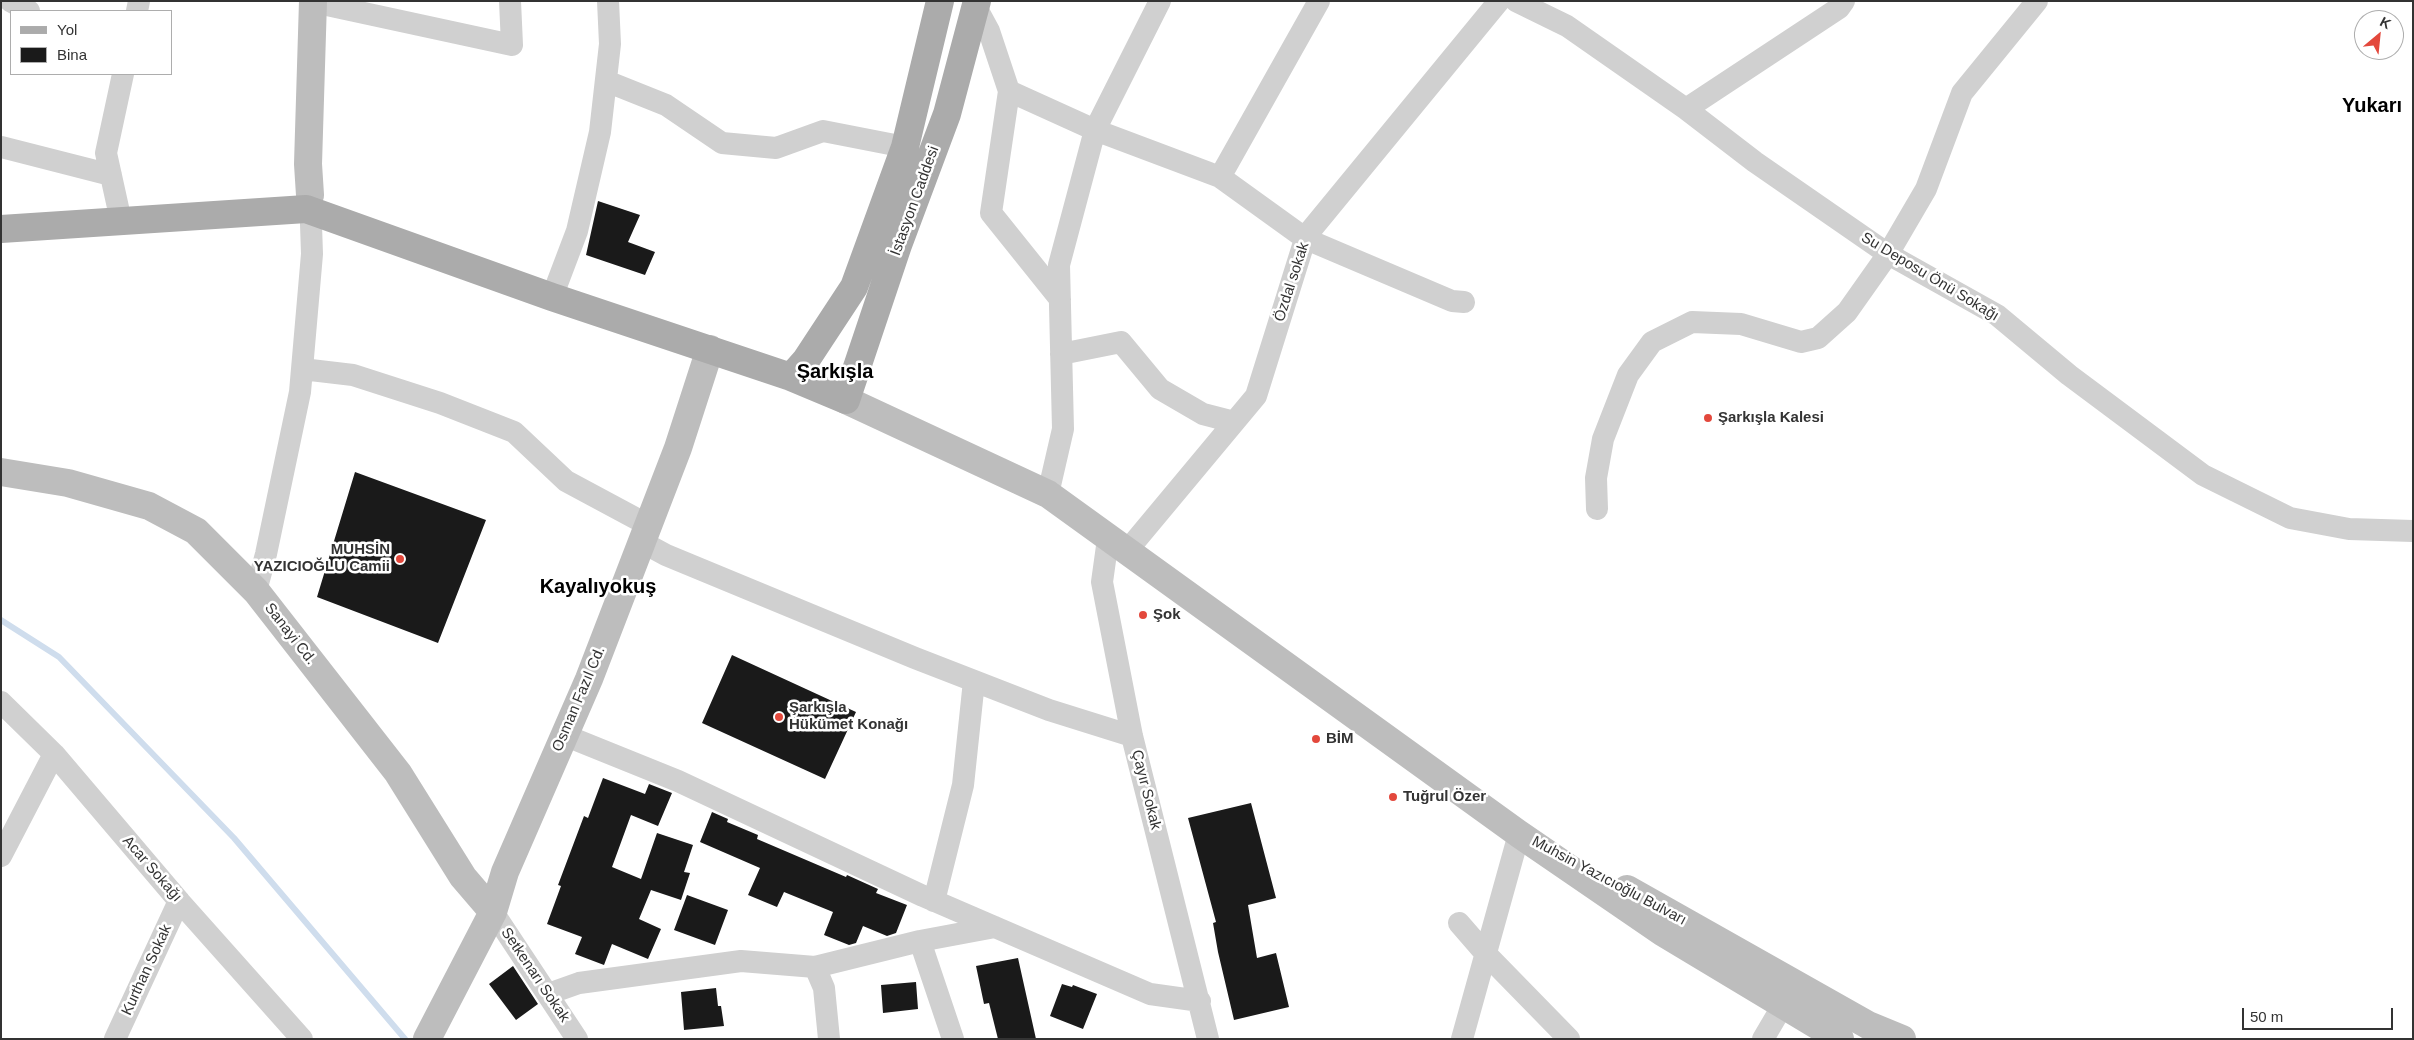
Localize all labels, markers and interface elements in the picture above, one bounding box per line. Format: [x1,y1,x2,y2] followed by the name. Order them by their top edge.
[10,10,172,75] legend
[2354,10,2404,60] north arrow
[2377,13,2394,32] text: K
[57,21,77,38] text: Yol
[57,46,87,63] text: Bina
[2342,94,2402,118] district label: Yukarı
[887,144,943,258] street label: İstasyon Caddesi
[1858,229,2002,325] street label: Su Deposu Önü Sokağı
[1271,240,1313,324] street label: Özdal sokak
[797,360,873,384] district label: Şarkışla
[1718,409,1824,427] place label: Şarkışla Kalesi
[1702,412,1714,424] marker: Şarkışla Kalesi
[254,541,390,576] place label: MUHSİN YAZICIOĞLU Camii
[394,553,406,565] marker: MUHSİN YAZICIOĞLU Camii
[540,575,656,599] district label: Kayalıyokuş
[260,600,320,668] street label: Sanayi Cd.
[1153,606,1181,624] place label: Şok
[1137,609,1149,621] marker: Şok
[549,644,609,754] street label: Osman Fazıl Cd.
[789,699,908,734] place label: Şarkışla Hükümet Konağı
[773,711,785,723] marker: Şarkışla Hükümet Konağı
[1326,730,1353,748] place label: BİM
[1310,733,1322,745] marker: BİM
[1127,748,1165,832] street label: Çayır Sokak
[1403,788,1486,806] place label: Tuğrul Özer
[1387,791,1399,803] marker: Tuğrul Özer
[118,832,186,906] street label: Acar Sokağı
[1529,833,1689,929] street label: Muhsin Yazıcıoğlu Bulvarı
[118,922,176,1018] street label: Kurthan Sokak
[497,924,573,1026] street label: Setkenarı Sokak
[2244,998,2395,1030] scale bar
[2250,1008,2283,1025] text: 50 m

